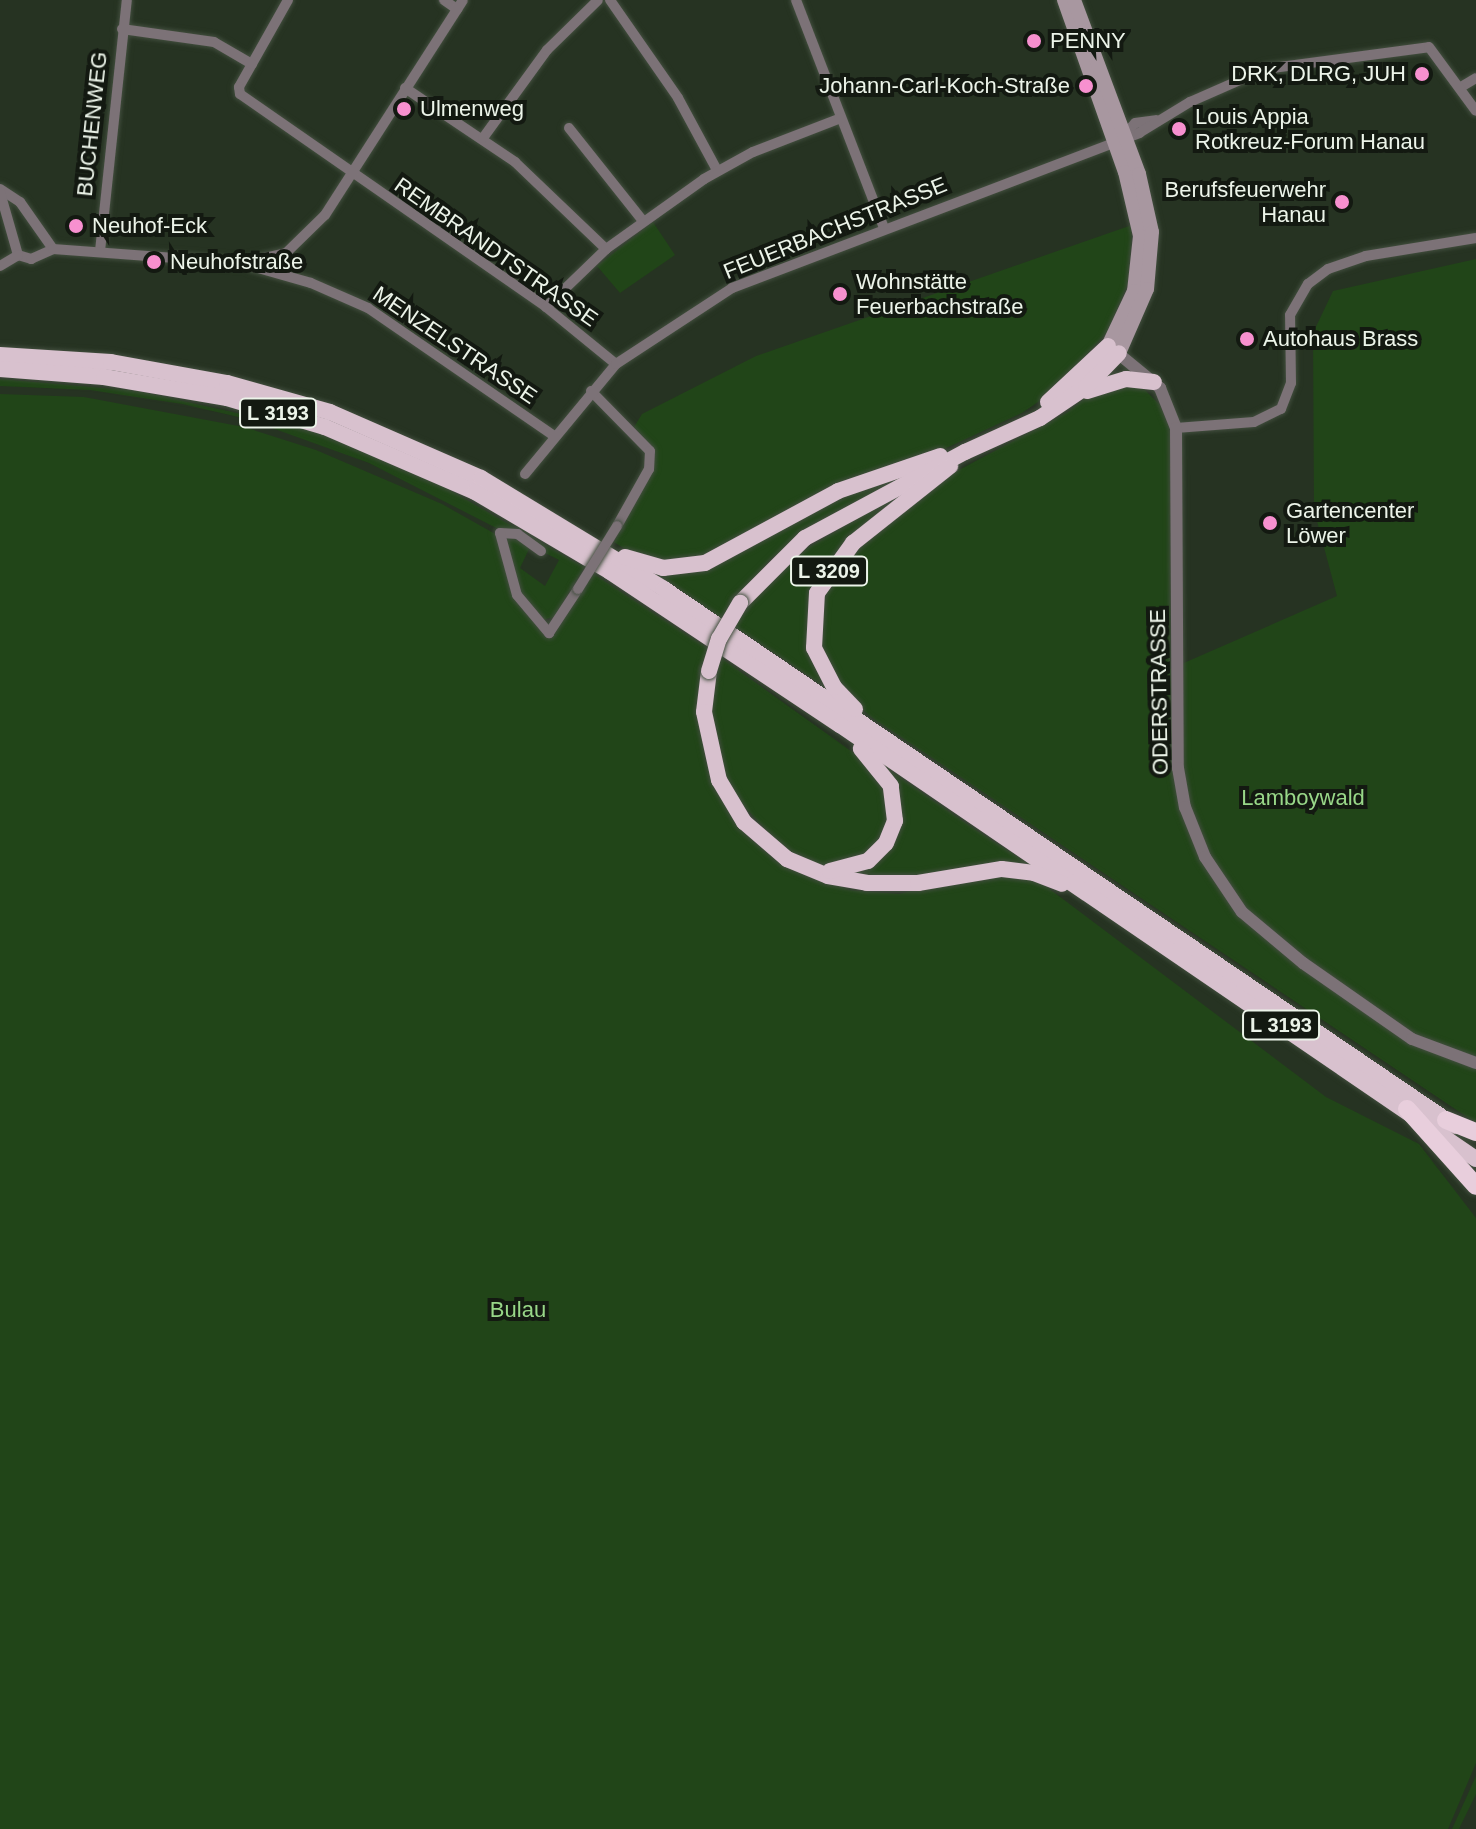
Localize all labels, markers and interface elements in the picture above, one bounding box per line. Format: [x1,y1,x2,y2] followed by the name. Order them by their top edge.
[1050,28,1126,54] place label: PENNY
[1025,32,1043,50] marker: PENNY
[71,50,113,198] street label: BUCHENWEG
[1231,61,1406,87] place label: DRK, DLRG, JUH
[1413,65,1431,83] marker: DRK, DLRG, JUH
[819,73,1070,99] place label: Johann-Carl-Koch-Straße
[1077,77,1095,95] marker: Johann-Carl-Koch-Straße
[420,96,524,122] place label: Ulmenweg
[395,100,413,118] marker: Ulmenweg
[1195,103,1425,154] place label: Louis Appia Rotkreuz-Forum Hanau
[1170,120,1188,138] marker: Louis Appia Rotkreuz-Forum Hanau
[720,171,950,285] street label: FEUERBACHSTRASSE
[389,172,603,332] street label: REMBRANDTSTRASSE
[1165,176,1326,228] place label: Berufsfeuerwehr Hanau
[1333,193,1351,211] marker: Berufsfeuerwehr Hanau
[92,213,207,239] place label: Neuhof-Eck
[67,217,85,235] marker: Neuhof-Eck
[170,249,303,275] place label: Neuhofstraße
[145,253,163,271] marker: Neuhofstraße
[856,268,1024,320] place label: Wohnstätte Feuerbachstraße
[368,280,542,410] street label: MENZELSTRASSE
[831,285,849,303] marker: Wohnstätte Feuerbachstraße
[1263,326,1418,352] place label: Autohaus Brass
[1238,330,1256,348] marker: Autohaus Brass
[238,397,318,429] road number: L 3193
[1286,497,1414,548] place label: Gartencenter Löwer
[1261,514,1279,532] marker: Gartencenter Löwer
[789,555,869,587] road number: L 3209
[1144,609,1174,775] street label: ODERSTRASSE
[1241,785,1365,811] park label: Lamboywald
[1241,1009,1321,1041] road number: L 3193
[490,1297,546,1323] park label: Bulau

